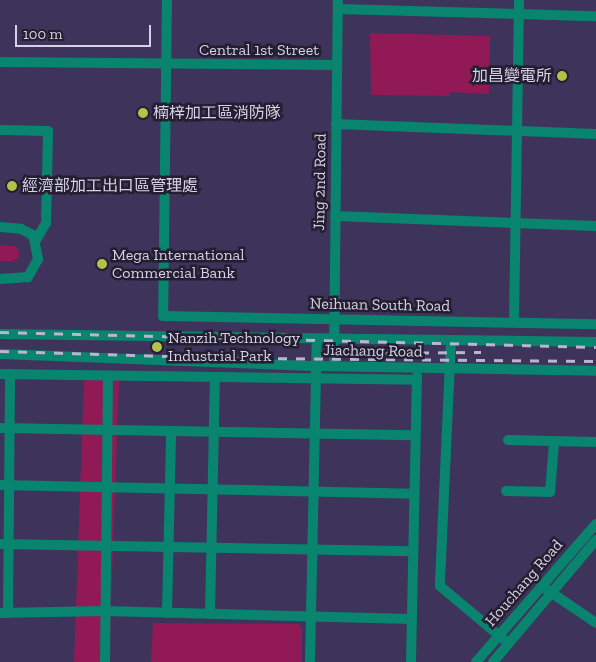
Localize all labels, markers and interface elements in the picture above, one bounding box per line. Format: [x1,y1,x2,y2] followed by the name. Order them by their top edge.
[18,15,154,47] scale bar
[23,25,62,43] text: 100 m
[199,40,319,60] street label: Central 1st Street
[472,66,552,86] place label: 加昌變電所
[556,70,568,82] marker: 加昌變電所
[153,103,281,123] place label: 楠梓加工區消防隊
[137,107,149,119] marker: 楠梓加工區消防隊
[310,133,330,231] street label: Jing 2nd Road
[22,176,198,196] place label: 經濟部加工出口區管理處
[6,180,18,192] marker: 經濟部加工出口區管理處
[112,245,245,283] place label: Mega International Commercial Bank
[96,258,108,270] marker: Mega International Commercial Bank
[310,294,450,316] street label: Neihuan South Road
[168,328,300,366] place label: Nanzih Technology Industrial Park
[150,340,164,354] marker: Nanzih Technology Industrial Park
[323,341,423,361] street label: Jiachang Road
[481,536,567,630] street label: Houchang Road

